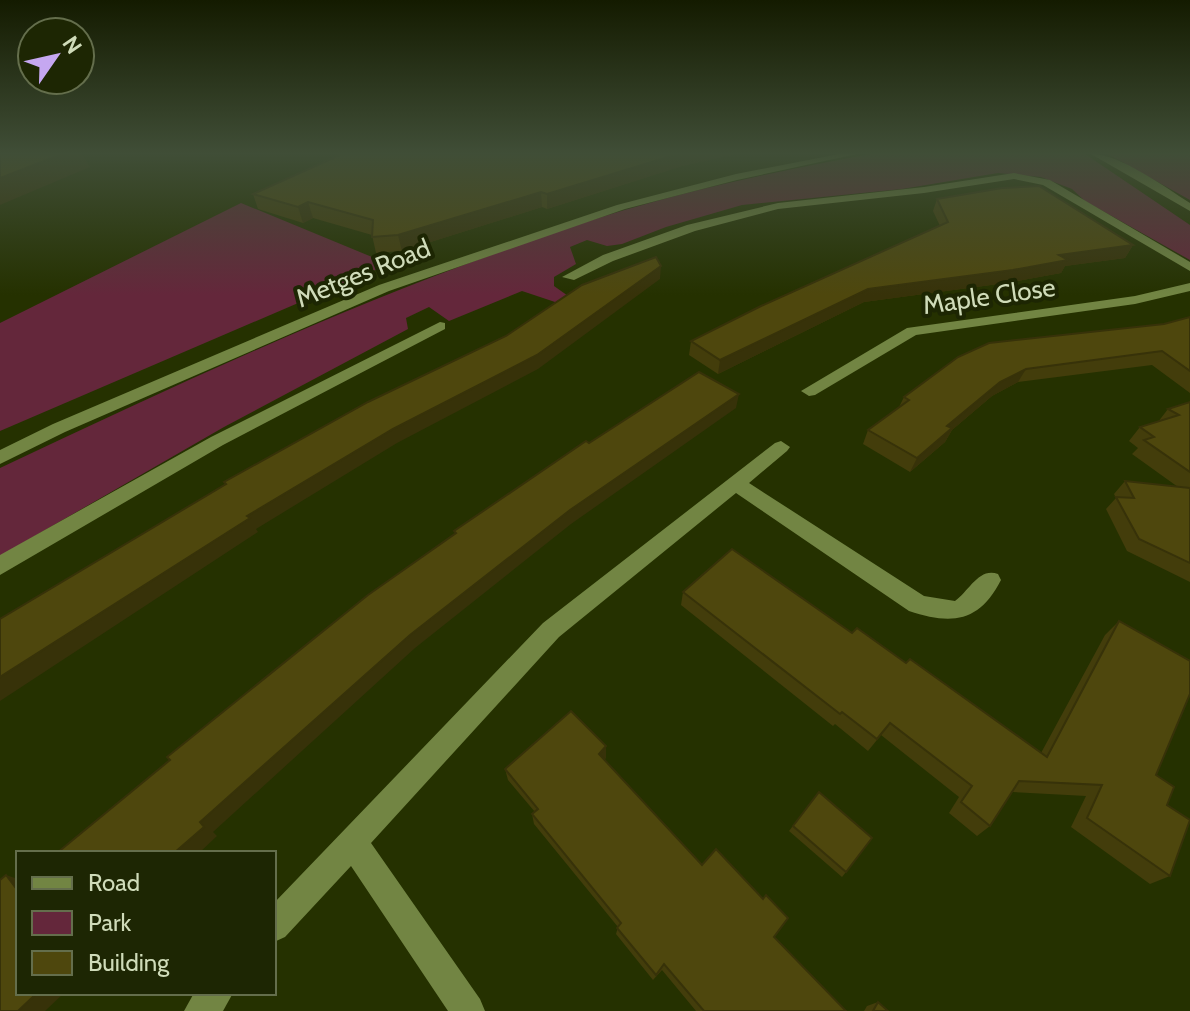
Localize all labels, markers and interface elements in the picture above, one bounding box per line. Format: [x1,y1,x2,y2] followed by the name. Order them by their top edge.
[16,16,96,96] north arrow
[57,31,88,59] text: N
[291,232,435,314] street label: Metges Road
[921,271,1057,321] street label: Maple Close
[16,851,276,995] legend
[88,868,140,897] text: Road
[88,908,131,937] text: Park
[88,948,170,977] text: Building

